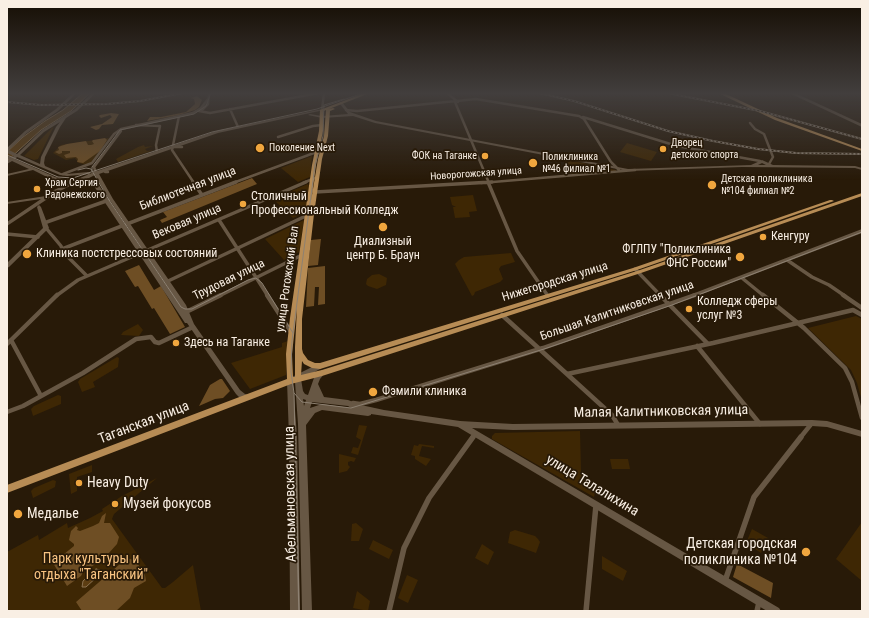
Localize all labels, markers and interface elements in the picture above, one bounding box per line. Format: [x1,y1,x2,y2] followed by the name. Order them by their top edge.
[671,137,738,160] place label: Дворец детского спорта
[254,142,266,154] marker: Поколение Next
[269,142,335,154] place label: Поколение Next
[658,144,668,154] marker: Дворец детского спорта
[412,150,477,162] place label: ФОК на Таганке
[480,151,490,161] marker: ФОК на Таганке
[542,151,611,174] place label: Поликлиника №46 филиал №1
[527,157,539,169] marker: Поликлиника №46 филиал №1
[138,164,238,214] street label: Библиотечная улица
[430,165,522,183] street label: Новорогожская улица
[721,173,812,196] place label: Детская поликлиника №104 филиал №2
[45,177,105,200] place label: Храм Сергия Радонежского
[706,179,718,191] marker: Детская поликлиника №104 филиал №2
[32,184,42,194] marker: Храм Сергия Радонежского
[251,190,398,218] place label: Столичный Профессиональный Колледж
[238,199,248,209] marker: Столичный Профессиональный Колледж
[150,201,224,243] street label: Вековая улица
[377,221,389,233] marker: Диализный центр Б. Браун
[273,225,303,333] street label: улица Рогожский Вал
[771,230,810,244] place label: Кенгуру
[758,232,768,242] marker: Кенгуру
[346,235,420,263] place label: Диализный центр Б. Браун
[622,243,731,271] place label: ФГЛПУ "Поликлиника ФНС России"
[36,247,217,261] place label: Клиника постстрессовых состояний
[21,248,33,260] marker: Клиника постстрессовых состояний
[734,251,746,263] marker: ФГЛПУ "Поликлиника ФНС России"
[191,256,267,304] street label: Трудовая улица
[500,259,610,305] street label: Нижегородская улица
[538,278,696,344] street label: Большая Калитниковская улица
[697,295,777,323] place label: Колледж сферы услуг №3
[684,304,694,314] marker: Колледж сферы услуг №3
[184,336,270,350] place label: Здесь на Таганке
[171,338,181,348] marker: Здесь на Таганке
[382,385,466,399] place label: Фэмили клиника
[367,386,379,398] marker: Фэмили клиника
[96,398,192,448] street label: Таганская улица
[574,402,748,422] street label: Малая Калитниковская улица
[281,426,301,562] street label: Абельмановская улица
[542,452,642,520] street label: улица Талалихина
[87,475,149,491] place label: Heavy Duty
[74,478,84,488] marker: Heavy Duty
[123,496,211,512] place label: Музей фокусов
[110,499,120,509] marker: Музей фокусов
[27,506,79,522] place label: Медалье
[12,508,24,520] marker: Медалье
[684,536,797,568] place label: Детская городская поликлиника №104
[800,546,812,558] marker: Детская городская поликлиника №104
[34,551,148,584] park label: Парк культуры и отдыха "Таганский"

